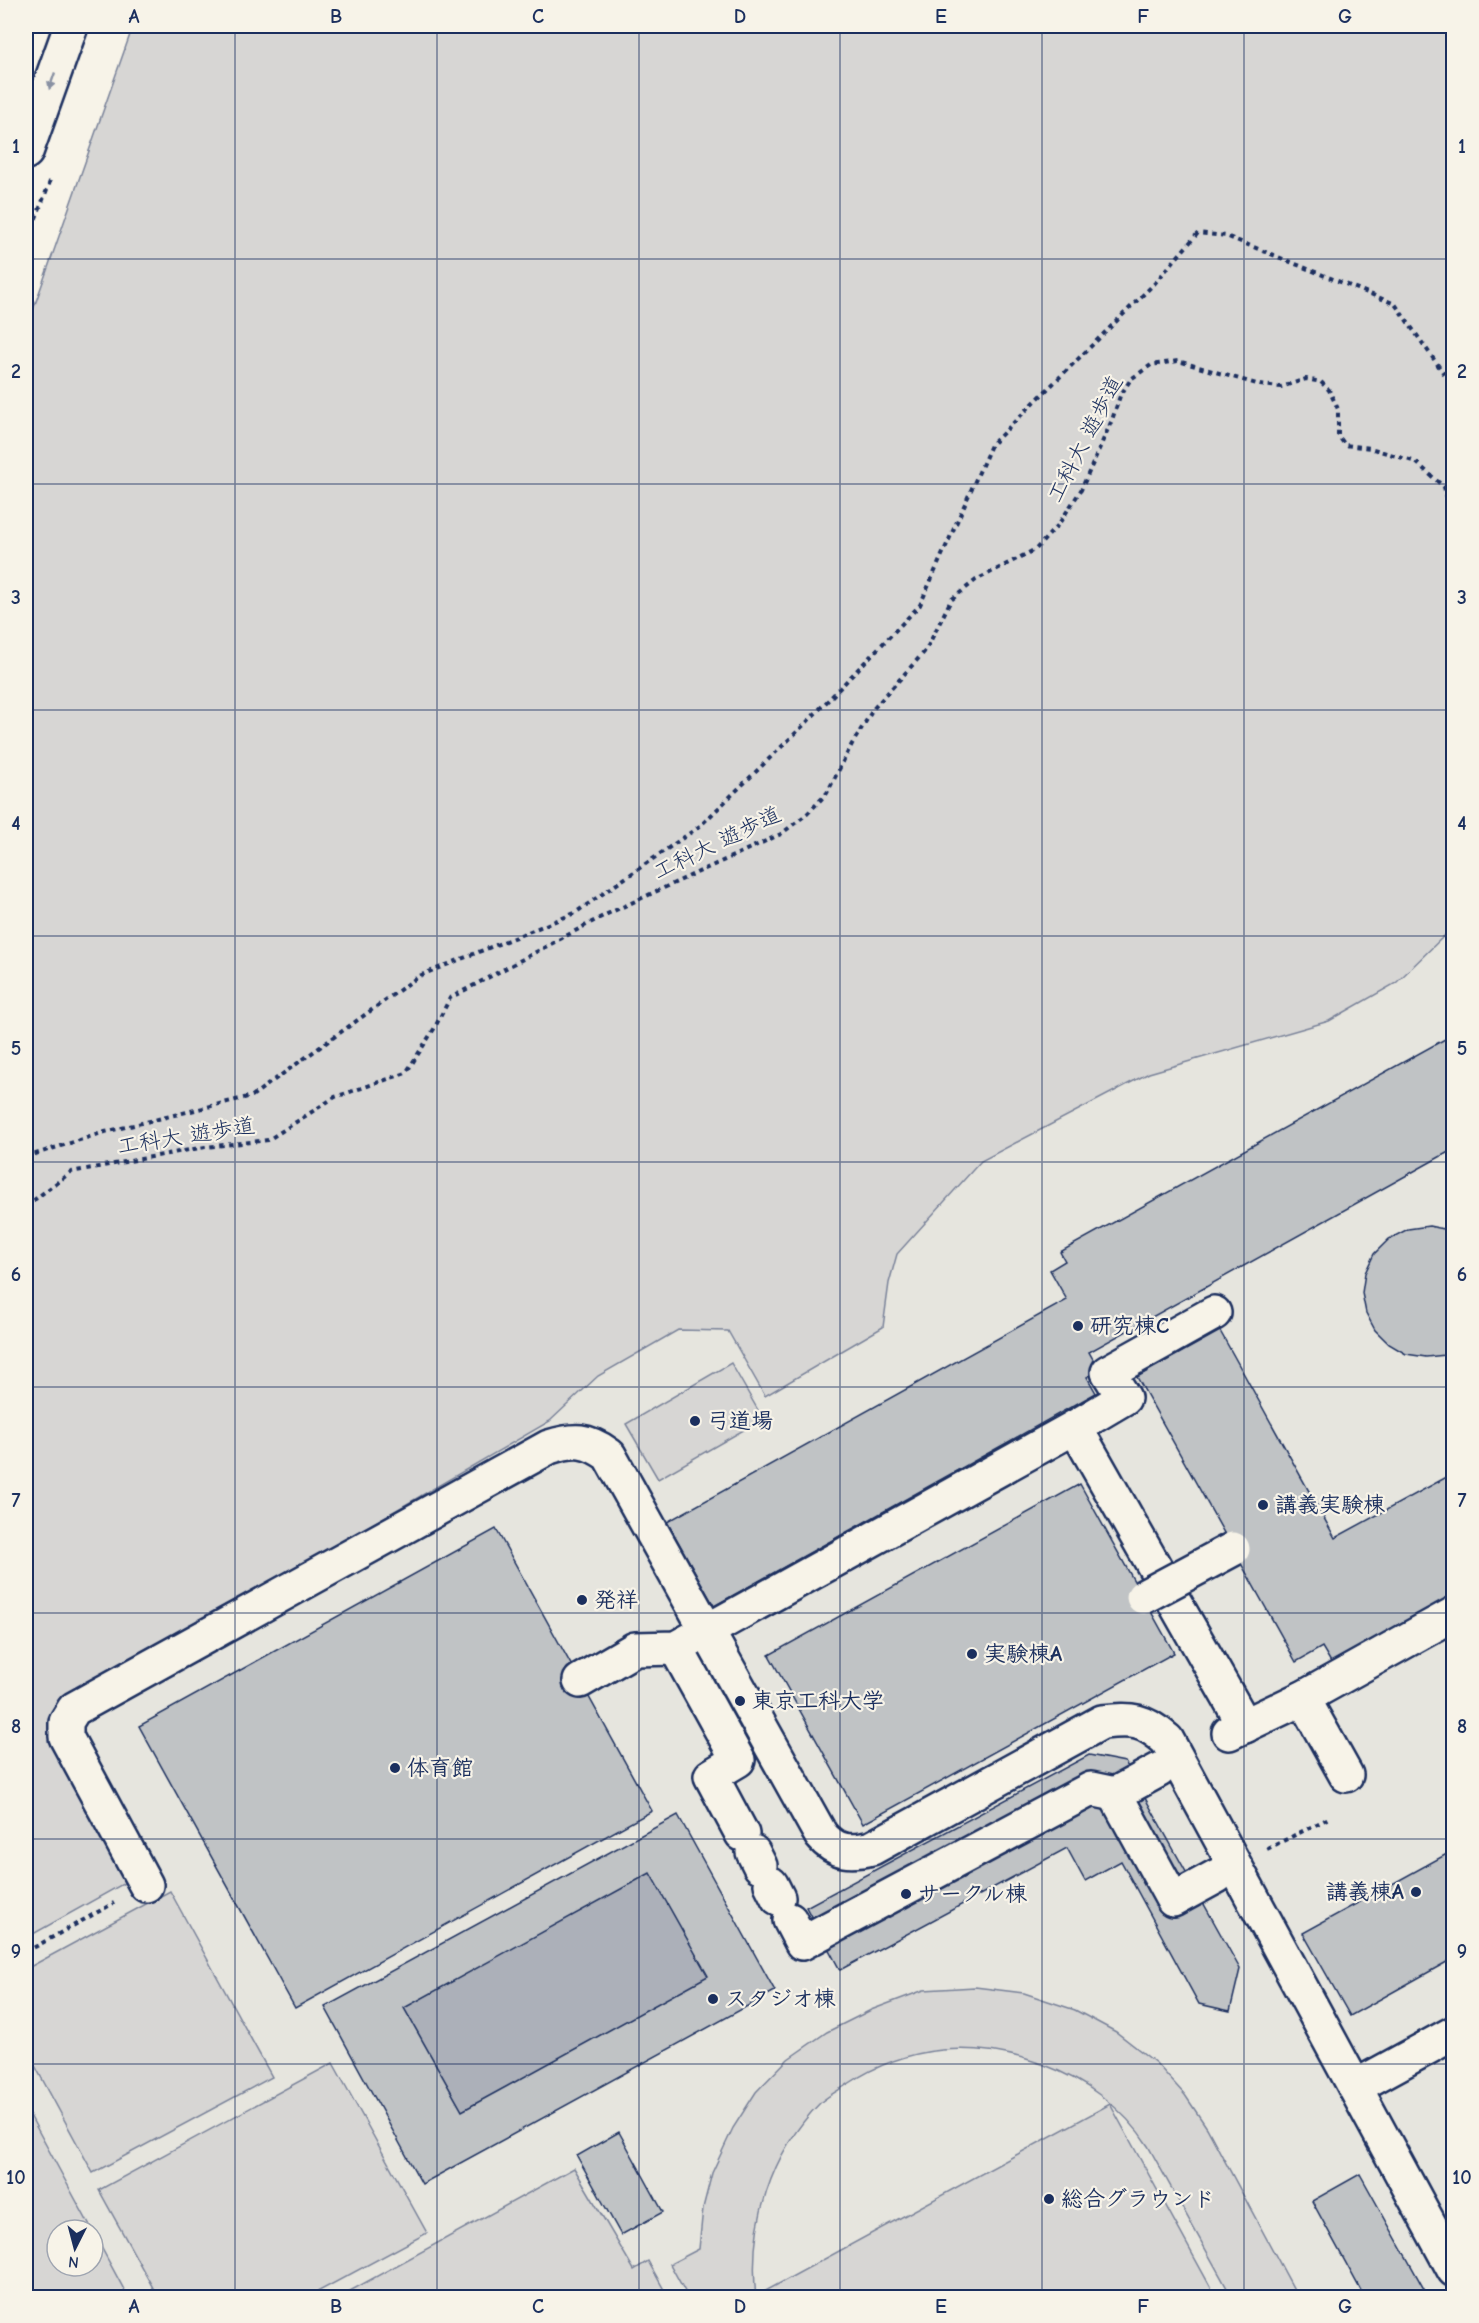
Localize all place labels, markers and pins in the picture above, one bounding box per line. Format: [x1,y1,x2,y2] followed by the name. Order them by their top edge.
[1090,1313,1169,1339] place label: 研究棟C
[1071,1319,1085,1333] marker: 研究棟C
[707,1408,773,1434] place label: 弓道場
[688,1414,702,1428] marker: 弓道場
[1275,1492,1385,1518] place label: 講義実験棟
[1256,1498,1270,1512] marker: 講義実験棟
[594,1587,638,1613] place label: 発祥
[575,1593,589,1607] marker: 発祥
[984,1641,1062,1667] place label: 実験棟A
[965,1647,979,1661] marker: 実験棟A
[752,1688,884,1714] place label: 東京工科大学
[733,1694,747,1708] marker: 東京工科大学
[407,1755,473,1781] place label: 体育館
[388,1761,402,1775] marker: 体育館
[1326,1879,1404,1905] place label: 講義棟A
[918,1881,1027,1907] place label: サークル棟
[1409,1885,1423,1899] marker: 講義棟A
[899,1887,913,1901] marker: サークル棟
[725,1986,835,2012] place label: スタジオ棟
[706,1992,720,2006] marker: スタジオ棟
[1061,2186,1215,2212] place label: 総合グラウンド
[1042,2192,1056,2206] marker: 総合グラウンド

